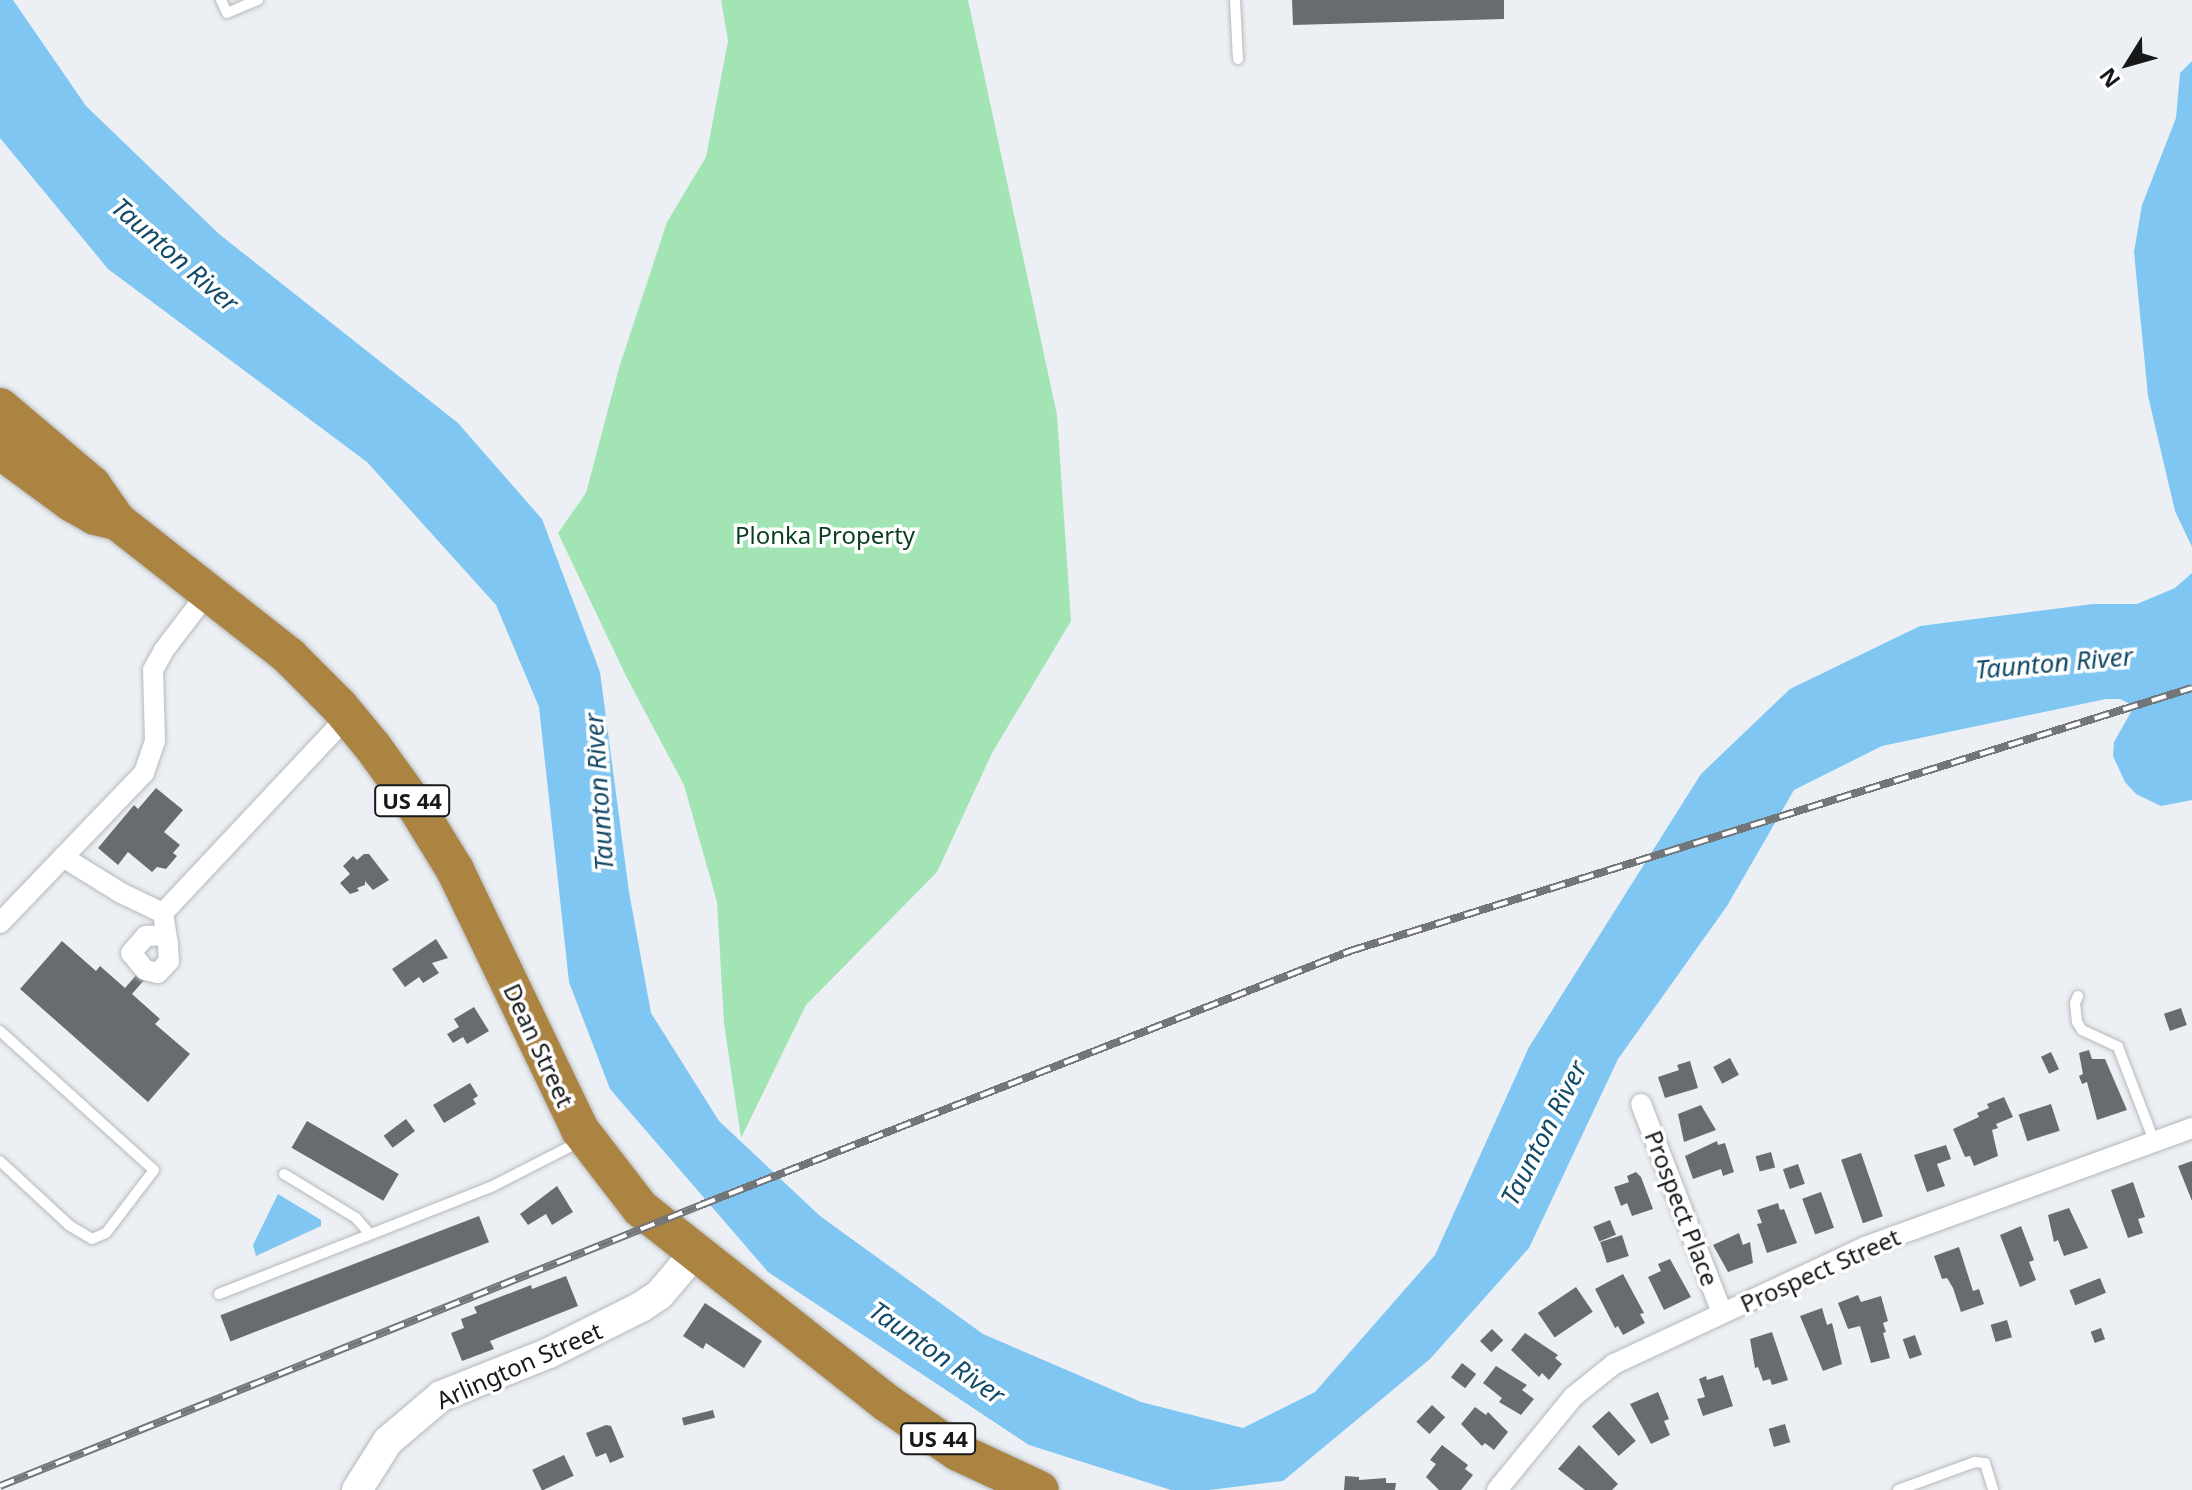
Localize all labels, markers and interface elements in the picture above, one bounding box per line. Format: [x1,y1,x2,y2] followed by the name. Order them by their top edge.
[2088,24,2168,104] north arrow
[2091,62,2126,95] text: N
[105,191,245,319] water label: Taunton River
[735,521,915,549] park label: Plonka Property
[1974,641,2134,685] water label: Taunton River
[578,712,620,872] water label: Taunton River
[374,783,450,819] road number: US 44
[498,979,580,1111] street label: Dean Street
[1494,1056,1594,1210] water label: Taunton River
[1639,1126,1725,1290] street label: Prospect Place
[1736,1222,1904,1318] street label: Prospect Street
[863,1295,1011,1411] water label: Taunton River
[432,1316,606,1414] street label: Arlington Street
[900,1421,976,1457] road number: US 44

